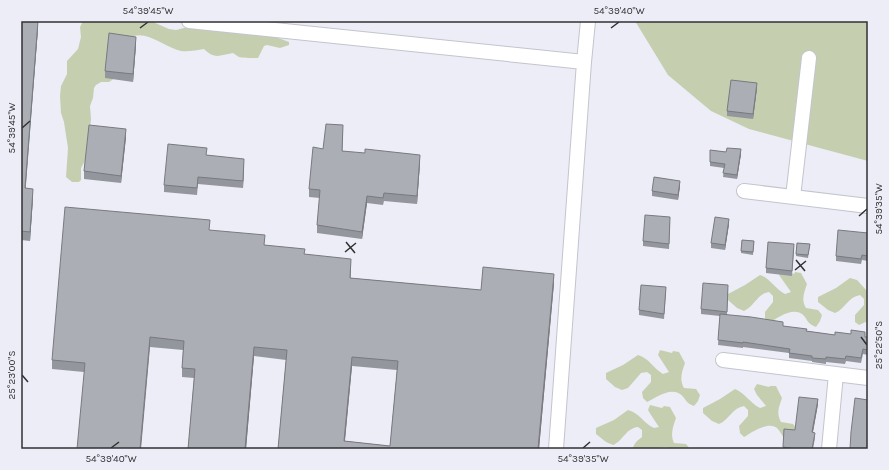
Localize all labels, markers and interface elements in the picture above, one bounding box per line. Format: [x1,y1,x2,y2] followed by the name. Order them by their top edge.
[123,5,174,17] text: 54°39'45"W
[593,5,645,17] text: 54°39'40"W
[6,102,18,153] text: 54°39'45"W
[873,183,885,235] text: 54°39'35"W
[873,321,885,369] text: 25°22'50"S
[6,351,18,399] text: 25°23'00"S
[85,453,137,465] text: 54°39'40"W
[557,453,609,465] text: 54°39'35"W

